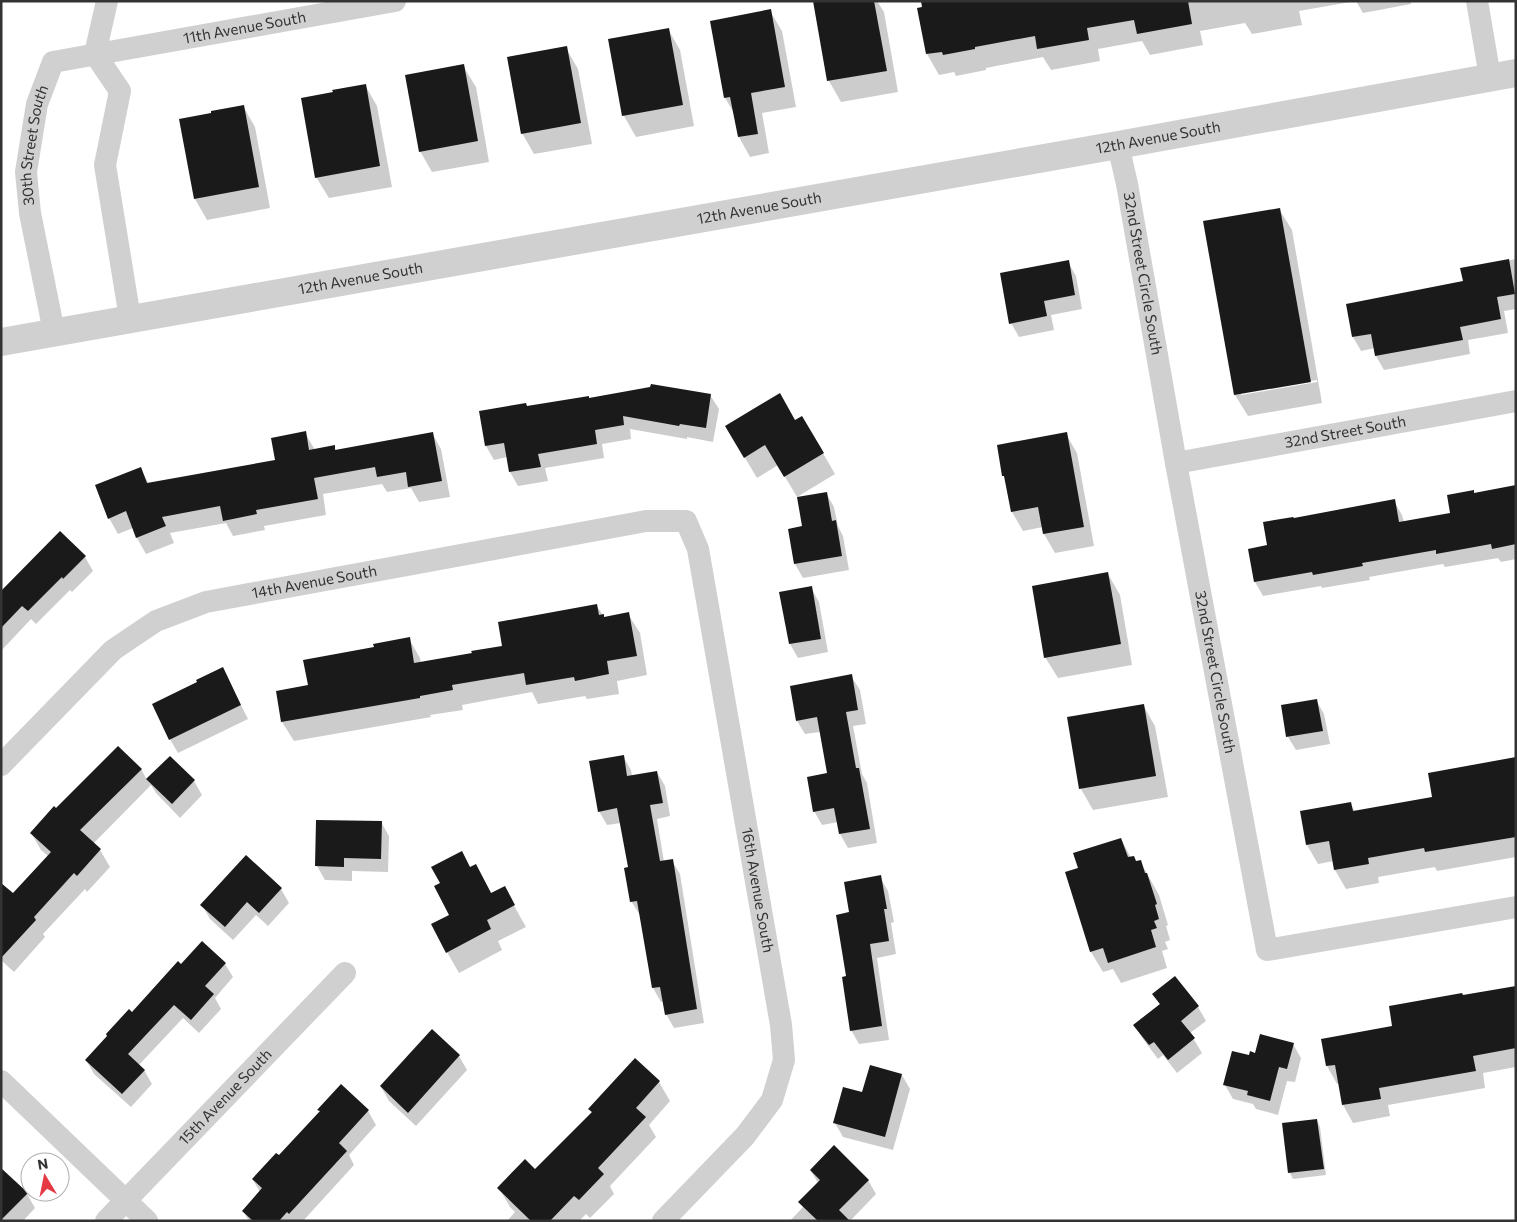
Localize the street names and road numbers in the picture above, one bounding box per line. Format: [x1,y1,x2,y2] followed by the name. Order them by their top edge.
[182,7,307,47] street label: 11th Avenue South
[16,82,51,207] street label: 30th Street South
[1094,117,1222,157] street label: 12th Avenue South
[695,187,823,227] street label: 12th Avenue South
[1121,191,1167,356] street label: 32nd Street Circle South
[297,258,424,297] street label: 12th Avenue South
[1283,411,1407,451] street label: 32nd Street South
[250,561,378,601] street label: 14th Avenue South
[1192,589,1240,755] street label: 32nd Street Circle South
[739,826,778,954] street label: 16th Avenue South
[174,1045,275,1148] street label: 15th Avenue South

